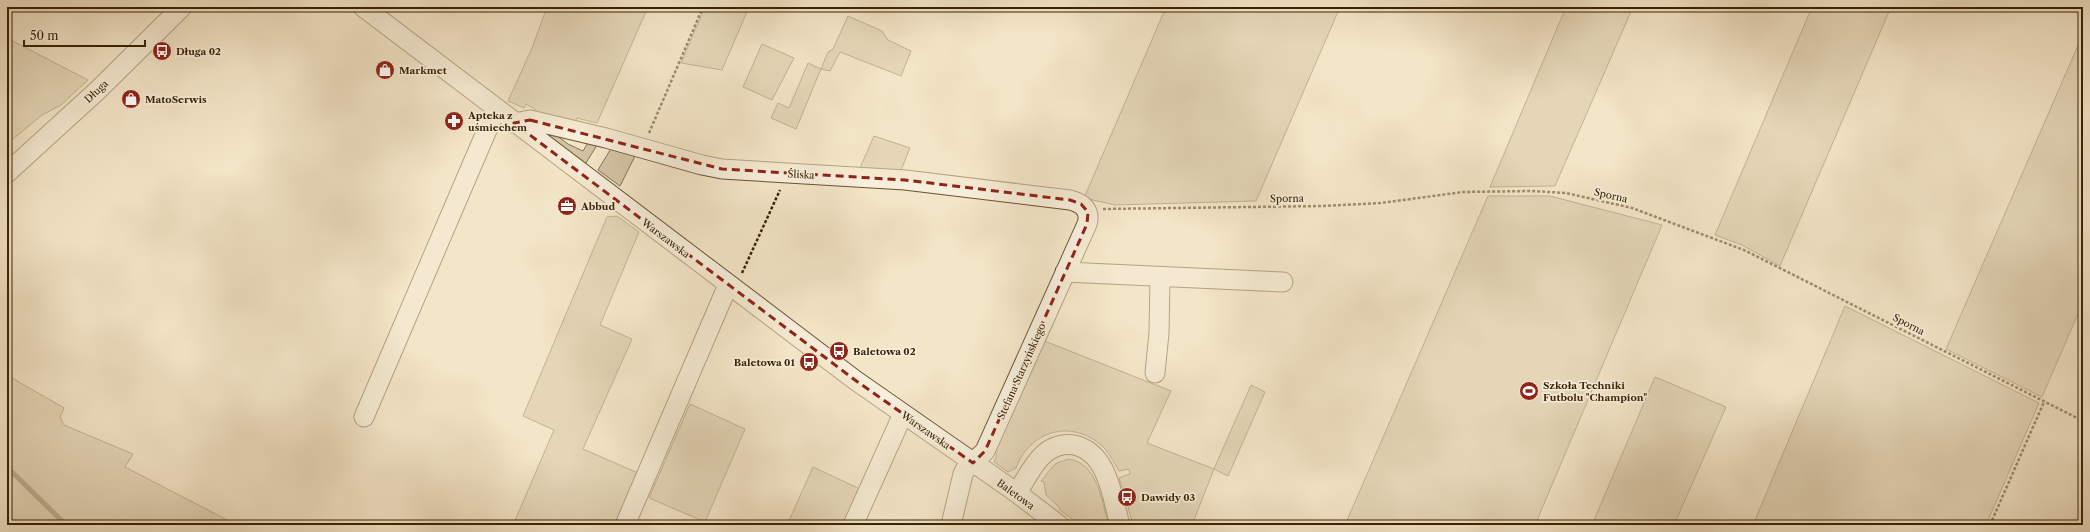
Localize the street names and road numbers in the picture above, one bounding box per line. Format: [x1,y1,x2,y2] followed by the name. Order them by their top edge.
[82,77,111,106] street label: Długa
[787,167,816,182] street label: Śliska
[1593,185,1630,206] street label: Sporna
[1270,192,1305,205] street label: Sporna
[638,215,693,261] street label: Warszawska
[1891,311,1928,338] street label: Sporna
[994,321,1049,421] street label: Stefana Starzyńskiego
[898,408,954,453] street label: Warszawska
[994,476,1038,513] street label: Baletowa

